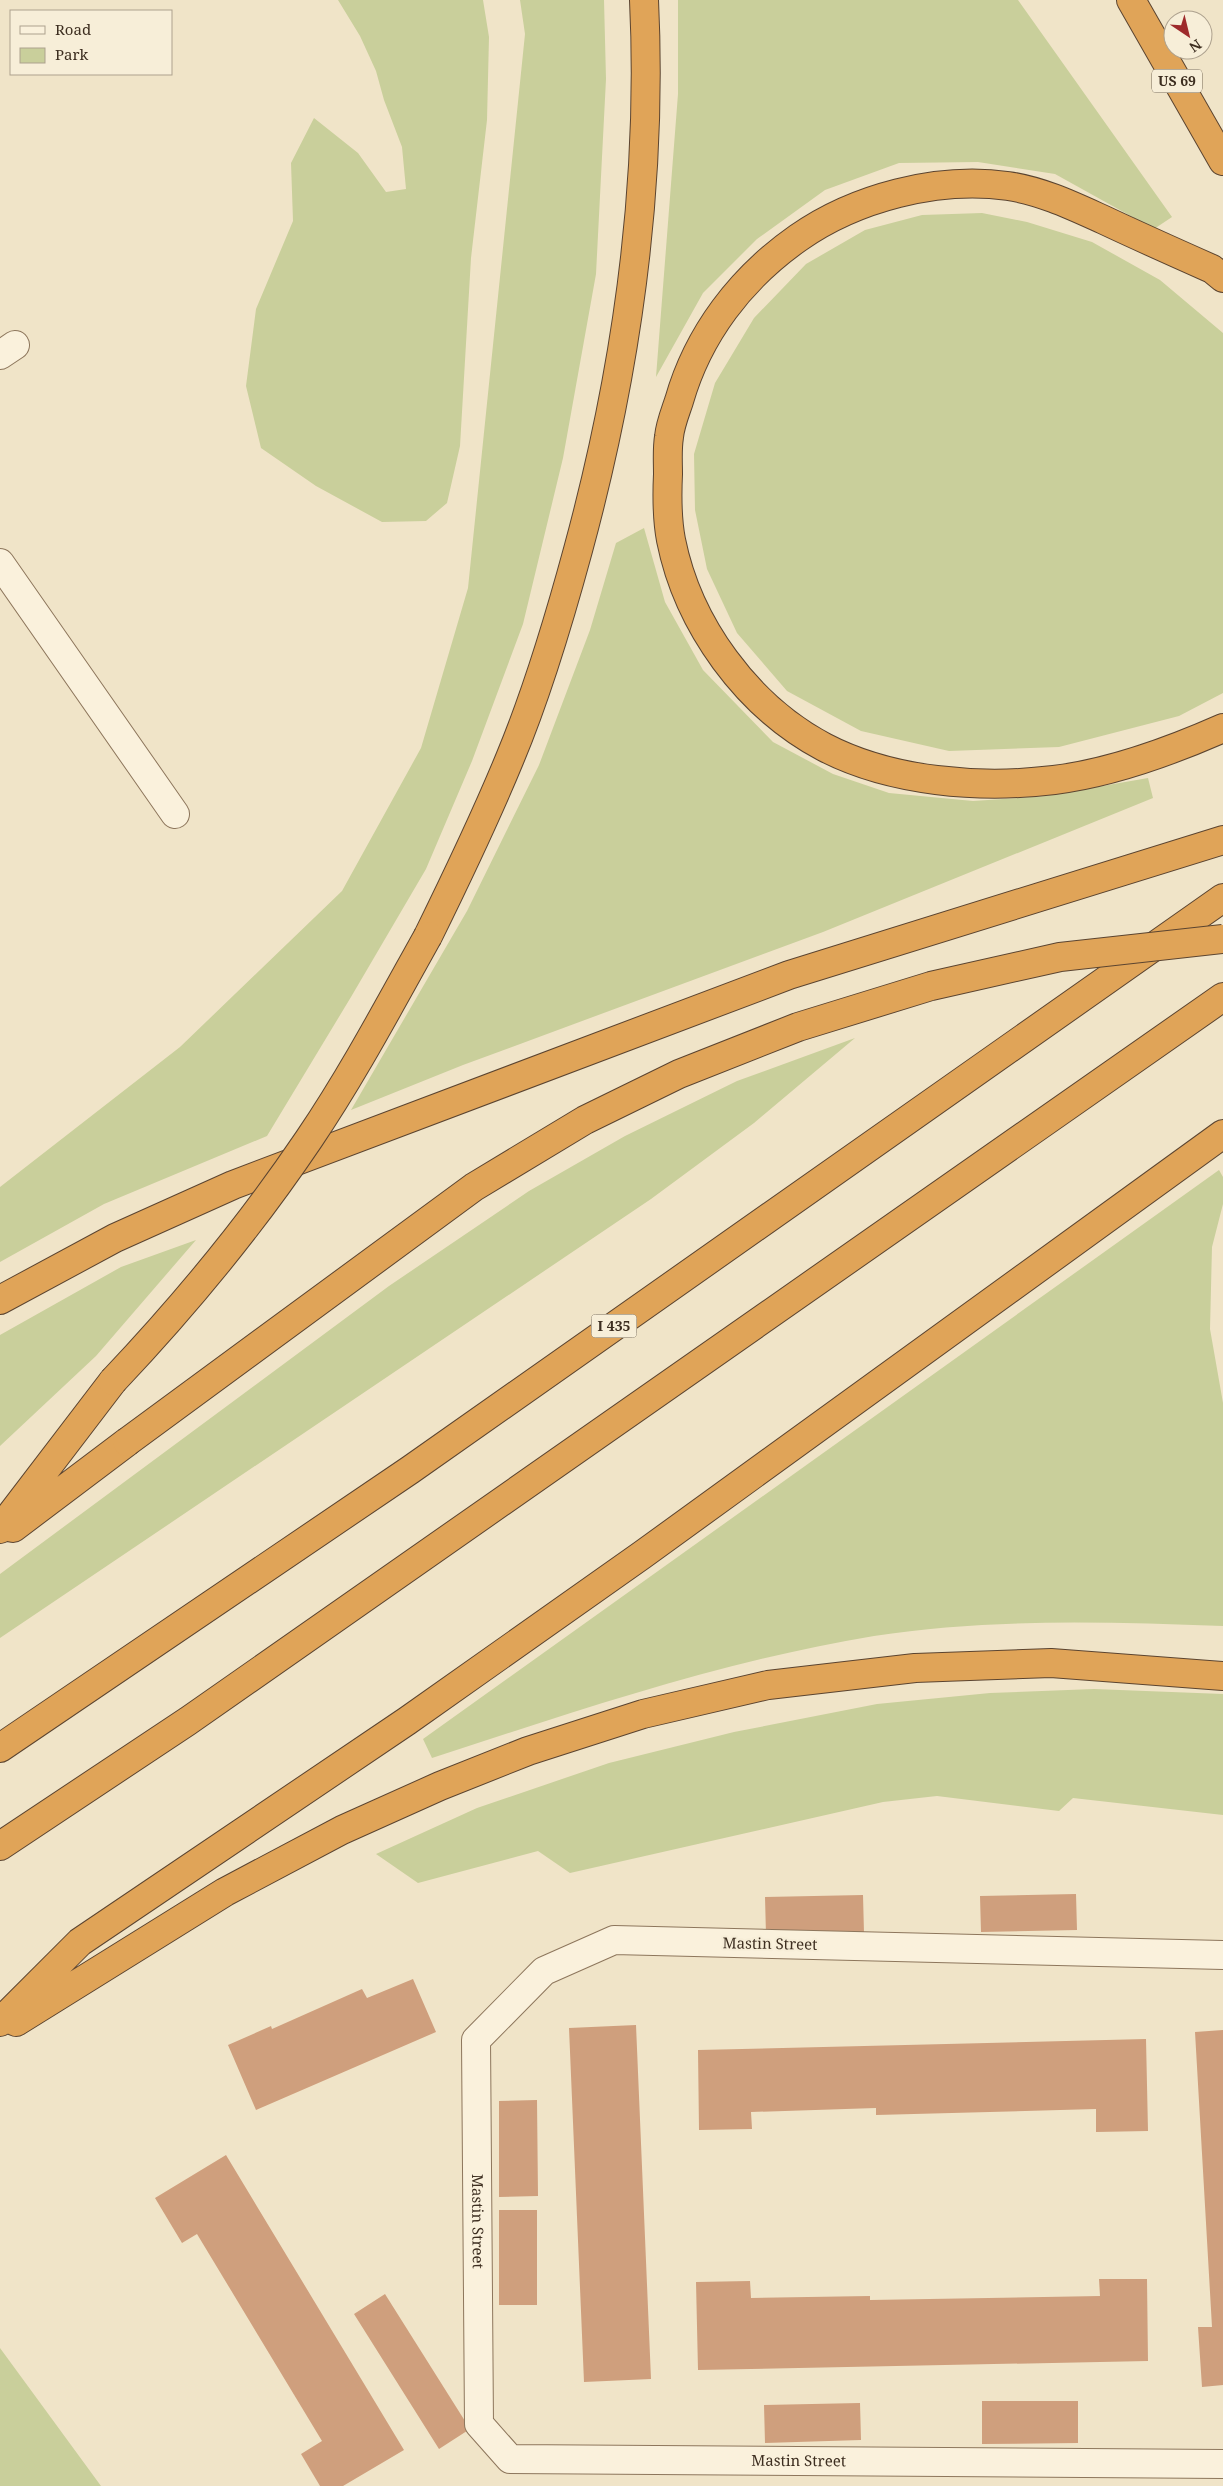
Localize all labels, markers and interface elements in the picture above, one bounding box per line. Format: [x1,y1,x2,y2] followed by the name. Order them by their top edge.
[10,10,172,75] legend
[1163,10,1213,60] north arrow
[55,19,91,39] text: Road
[1186,35,1206,57] text: N
[55,44,89,64] text: Park
[1152,70,1202,92] road number: US 69
[592,1314,636,1338] road number: I 435
[722,1932,818,1954] street label: Mastin Street
[468,2174,489,2269] street label: Mastin Street
[751,2450,846,2470] street label: Mastin Street

